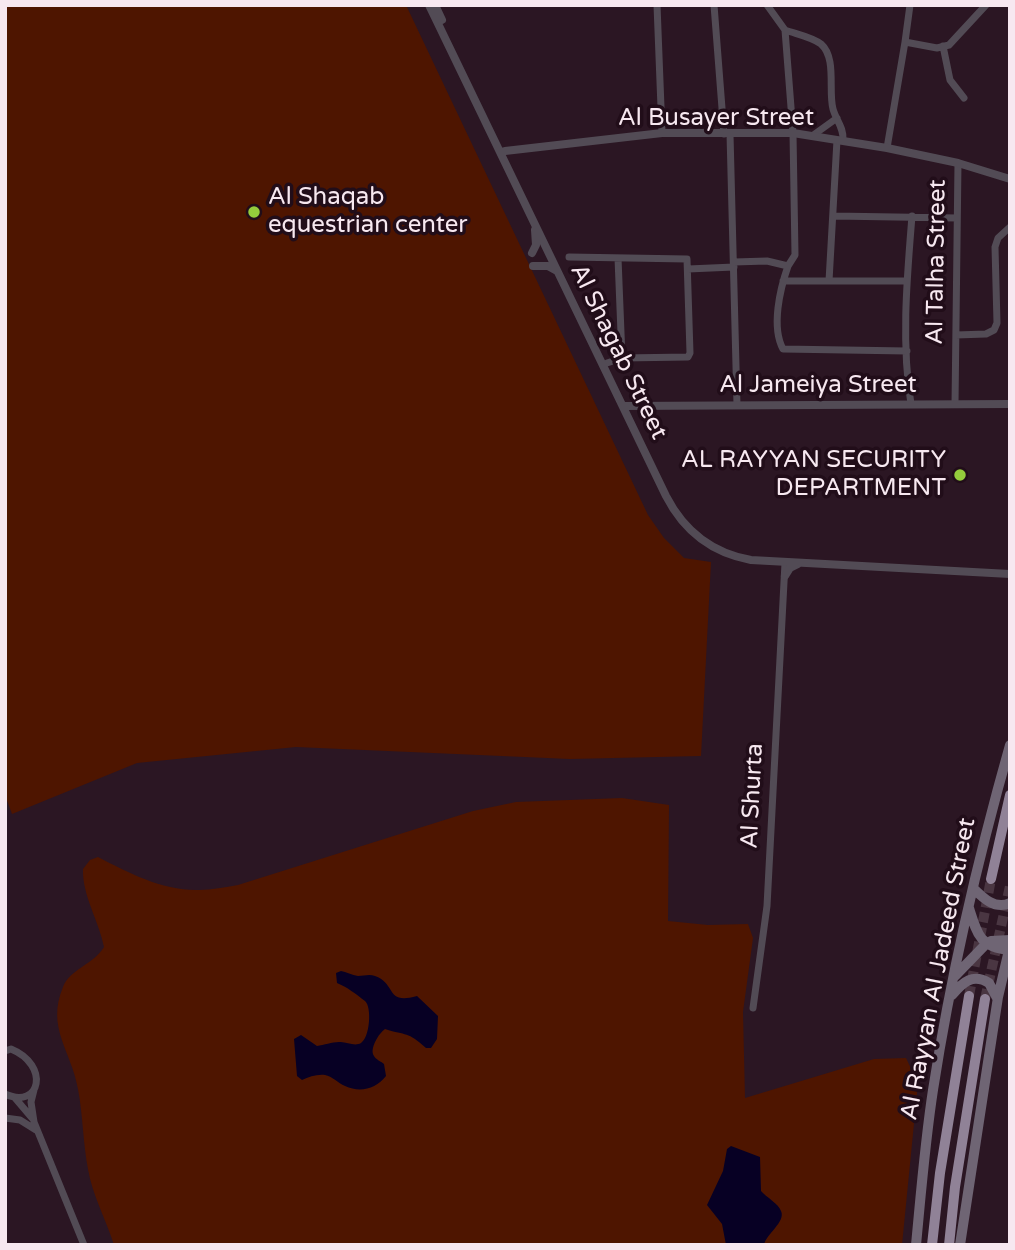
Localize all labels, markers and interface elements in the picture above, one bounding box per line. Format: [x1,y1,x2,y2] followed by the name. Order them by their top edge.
[618,105,814,133] street label: Al Busayer Street
[921,179,953,345] street label: Al Talha Street
[268,184,467,240] place label: Al Shaqab equestrian center
[246,204,262,220] marker: Al Shaqab equestrian center
[563,260,673,444] street label: Al Shagab Street
[719,372,917,400] street label: Al Jameiya Street
[681,447,946,503] place label: AL RAYYAN SECURITY DEPARTMENT
[952,467,968,483] marker: AL RAYYAN SECURITY DEPARTMENT
[736,743,770,849] street label: Al Shurta
[896,815,982,1123] street label: Al Rayyan Al Jadeed Street

